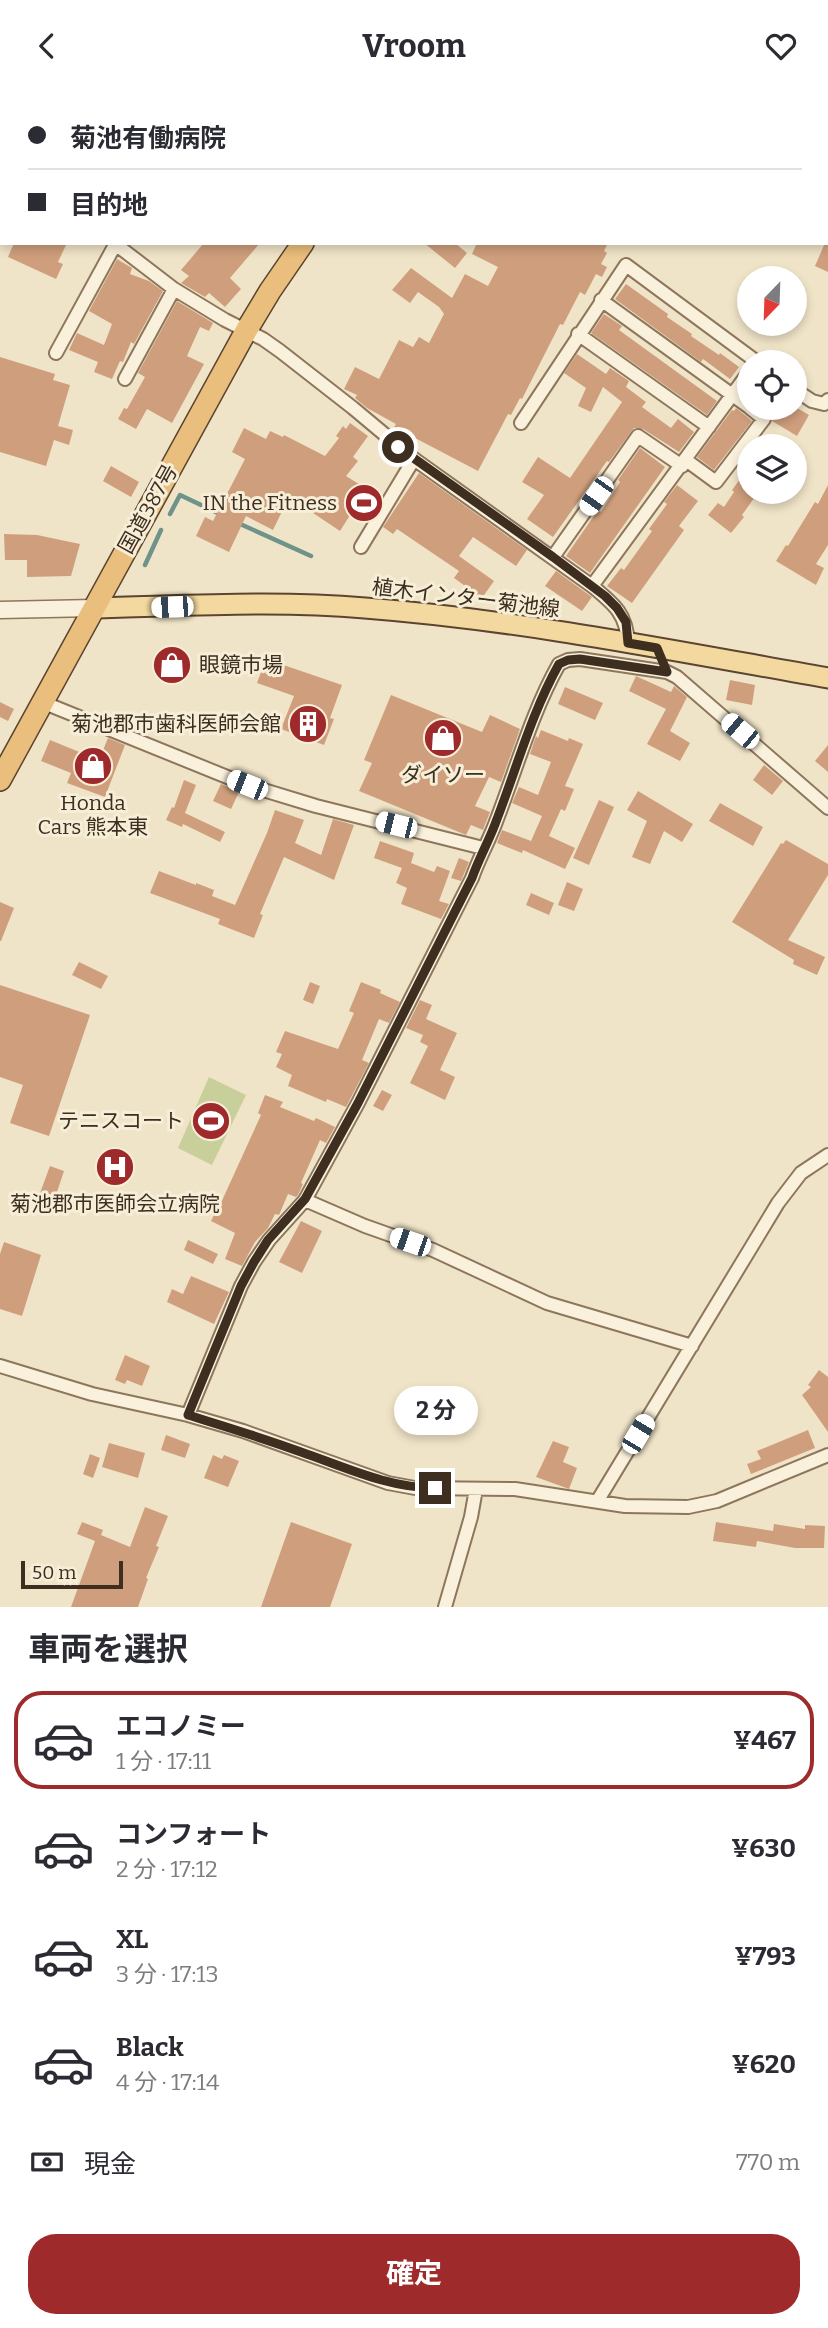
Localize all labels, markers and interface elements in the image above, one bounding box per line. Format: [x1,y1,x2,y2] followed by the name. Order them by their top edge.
[28,27,66,65] icon: back
[362,27,466,65] text: Vroom
[762,27,800,65] icon: heart
[70,123,226,154] text: 菊池有働病院
[70,190,148,221] text: 目的地
[737,266,807,336] north arrow
[737,266,807,504] map controls
[737,350,807,420] button: locate
[382,431,414,463] route start
[737,434,807,504] button: layers
[113,460,183,558] street label: 国道387号
[576,473,617,519] car
[343,482,385,524] sports icon: IN the Fitness
[202,490,337,516] place label: IN the Fitness
[371,574,561,622] street label: 植木インター菊池線
[151,596,194,618] car
[151,644,193,686] shop icon: 眼鏡市場
[199,652,283,678] place label: 眼鏡市場
[287,703,329,745] building icon: 菊池郡市歯科医師会館
[718,709,763,753] car
[71,711,281,737] place label: 菊池郡市歯科医師会館
[422,717,464,759] shop icon: ダイソー
[72,745,114,787] shop icon: Honda Cars 熊本東
[401,762,485,788] place label: ダイソー
[224,767,271,803] car
[38,790,148,840] place label: Honda Cars 熊本東
[374,810,419,840] car
[190,1100,232,1142] sports icon: テニスコート
[58,1108,184,1134] place label: テニスコート
[94,1146,136,1188] hospital icon: 菊池郡市医師会立病院
[10,1191,220,1217] place label: 菊池郡市医師会立病院
[387,1225,434,1259] car
[393,1387,477,1435] callout: 2 分
[416,1396,456,1424] text: 2 分
[619,1411,658,1457] car
[419,1472,451,1504] route end
[21,1558,122,1590] scale bar
[32,1561,76,1584] text: 50 m
[28,1630,188,1668] text: 車両を選択
[32,1709,95,1772] icon: car
[116,1711,246,1742] text: エコノミー
[733,1725,796,1756] text: ¥467
[116,1747,211,1775] text: 1 分 · 17:11
[32,1817,95,1880] icon: car
[116,1819,271,1850] text: コンフォート
[731,1833,796,1864] text: ¥630
[116,1855,218,1883] text: 2 分 · 17:12
[116,1924,148,1955] text: XL
[32,1925,95,1988] icon: car
[735,1941,796,1972] text: ¥793
[116,1960,219,1988] text: 3 分 · 17:13
[116,2032,184,2063] text: Black
[32,2033,95,2096] icon: car
[732,2049,796,2080] text: ¥620
[116,2068,219,2096] text: 4 分 · 17:14
[28,2143,66,2181] icon: cash
[736,2148,800,2176] text: 770 m
[84,2149,136,2180] text: 現金
[28,2234,800,2314] button: 確定

